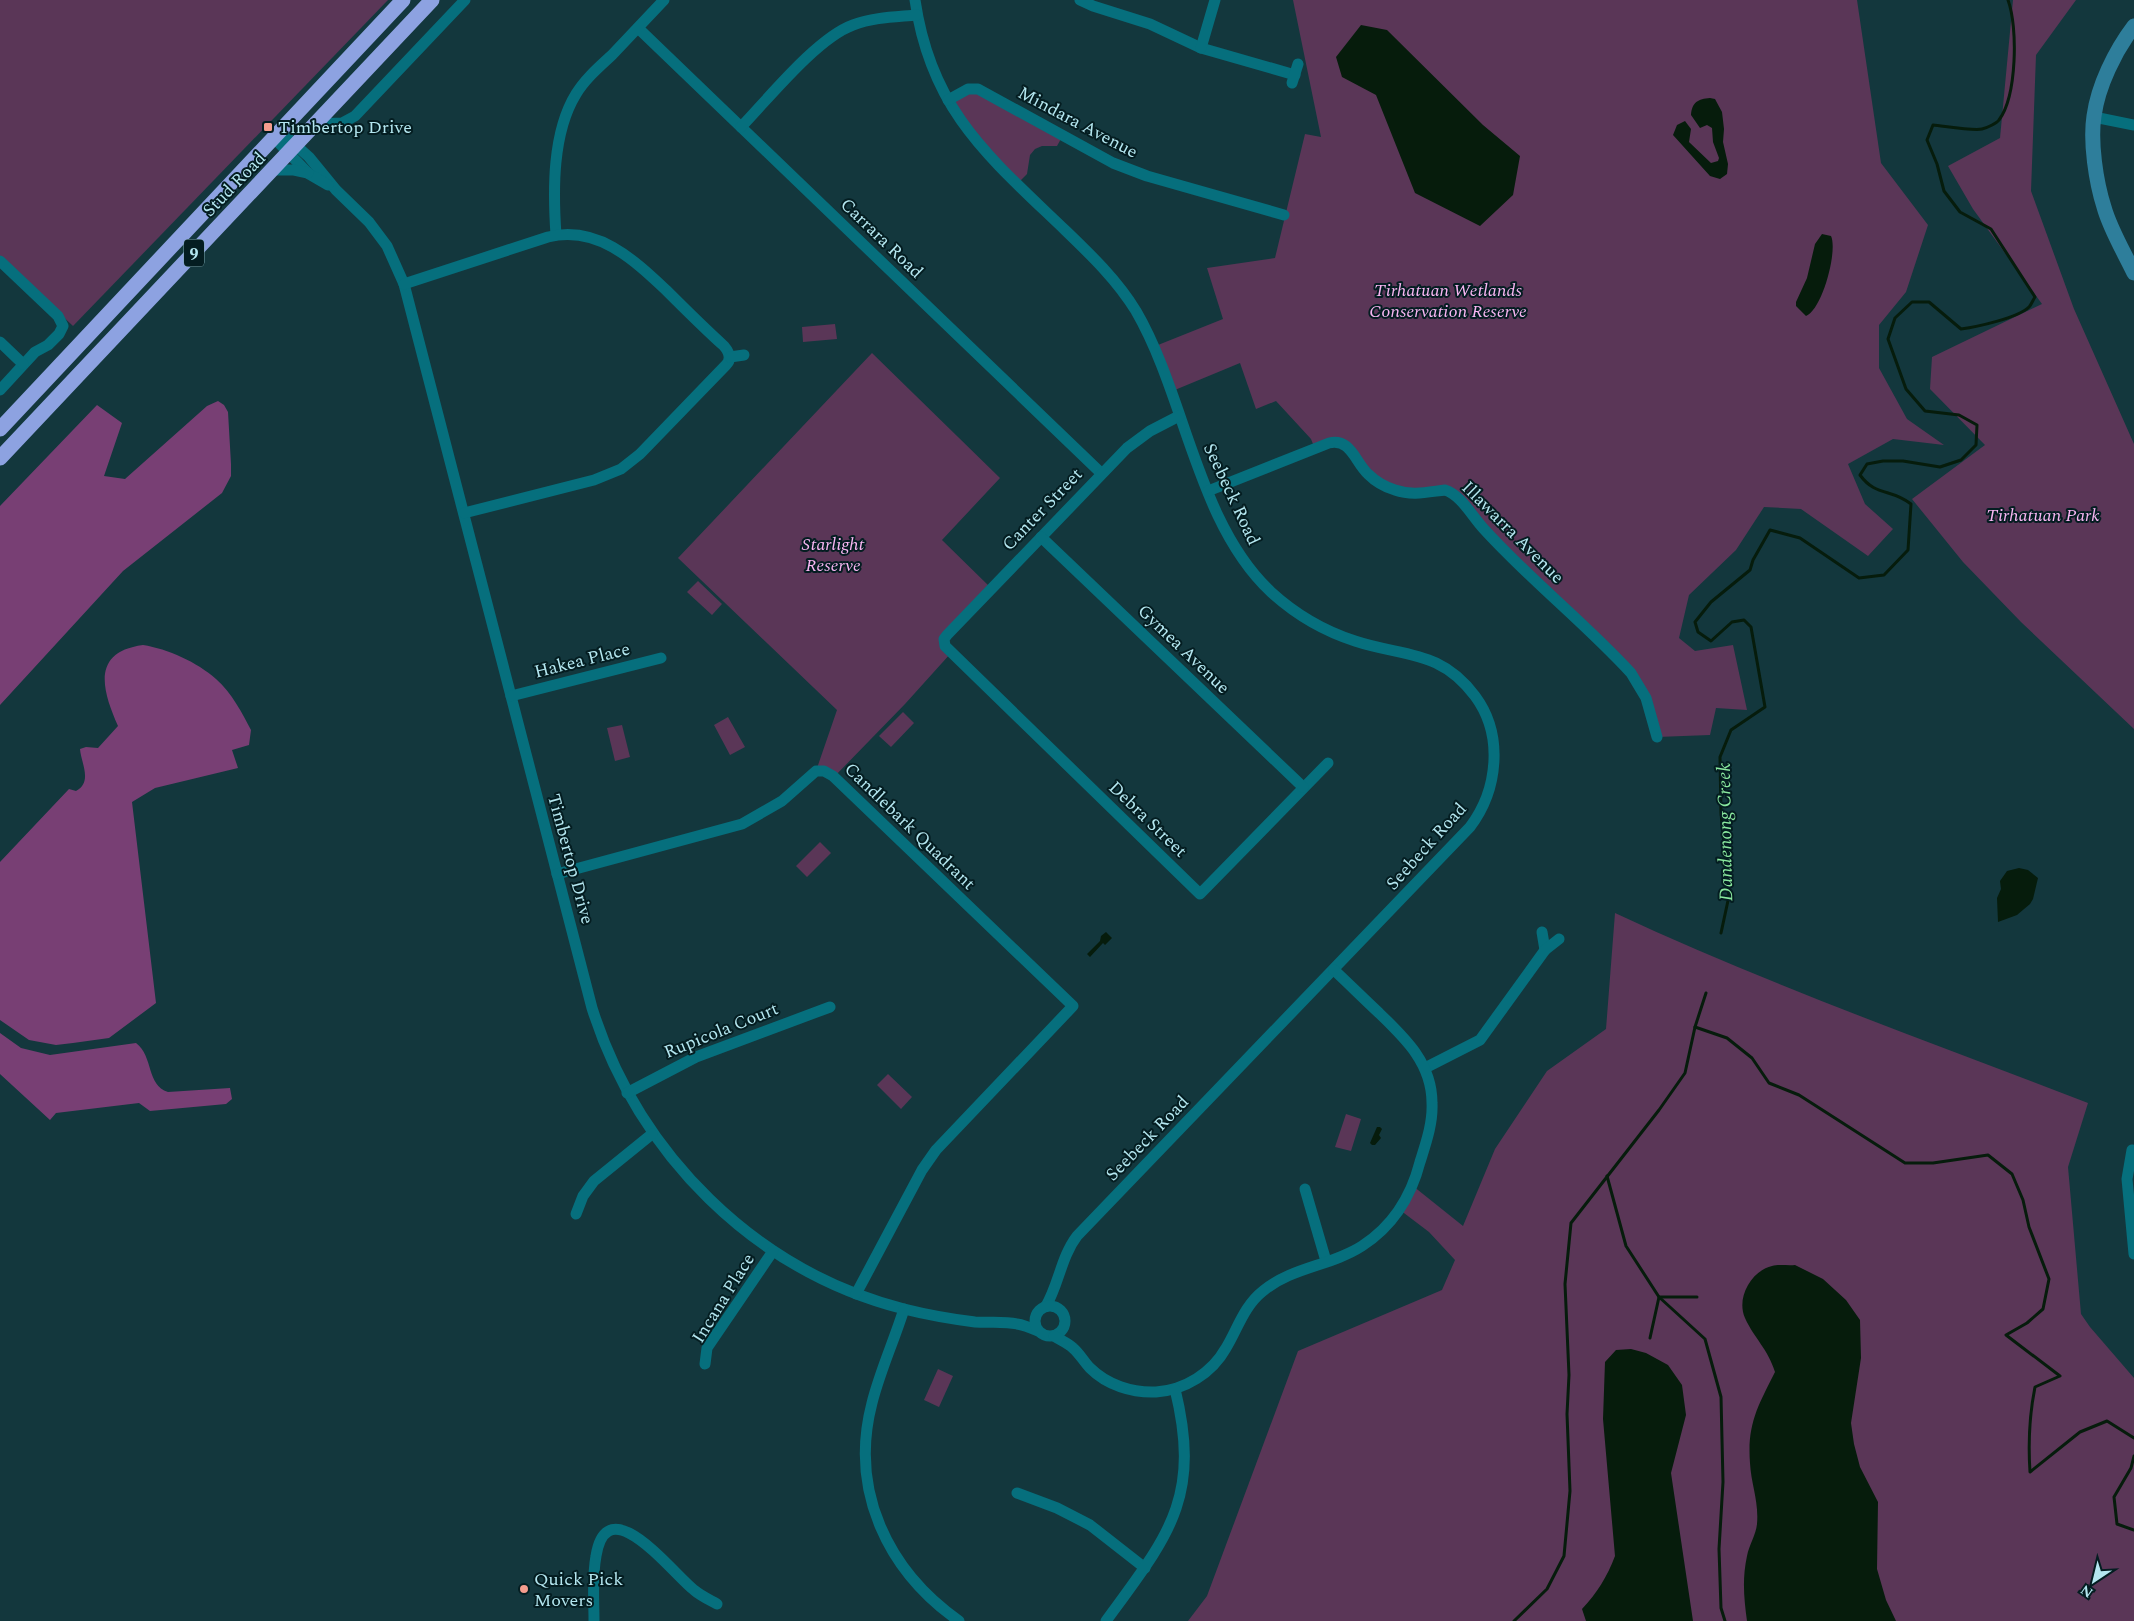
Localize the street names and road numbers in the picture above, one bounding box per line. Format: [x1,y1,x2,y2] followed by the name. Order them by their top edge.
[1013,79,1143,165] street label: Mindara Avenue
[196,146,272,223] street label: Stud Road
[834,192,929,285] street label: Carrara Road
[184,240,204,266] road number: 9
[1196,439,1267,550] street label: Seebeck Road
[996,462,1089,557] street label: Canter Street
[1455,475,1570,590] street label: Illawarra Avenue
[1131,598,1236,701] street label: Gymea Avenue
[531,636,633,685] street label: Hakea Place
[838,756,981,896] street label: Candlebark Quadrant
[1102,775,1193,864] street label: Debra Street
[540,791,601,927] street label: Timbertop Drive
[1380,796,1473,896] street label: Seebeck Road
[660,995,782,1066] street label: Rupicola Court
[1099,1089,1195,1187] street label: Seebeck Road
[685,1248,762,1348] street label: Incana Place

